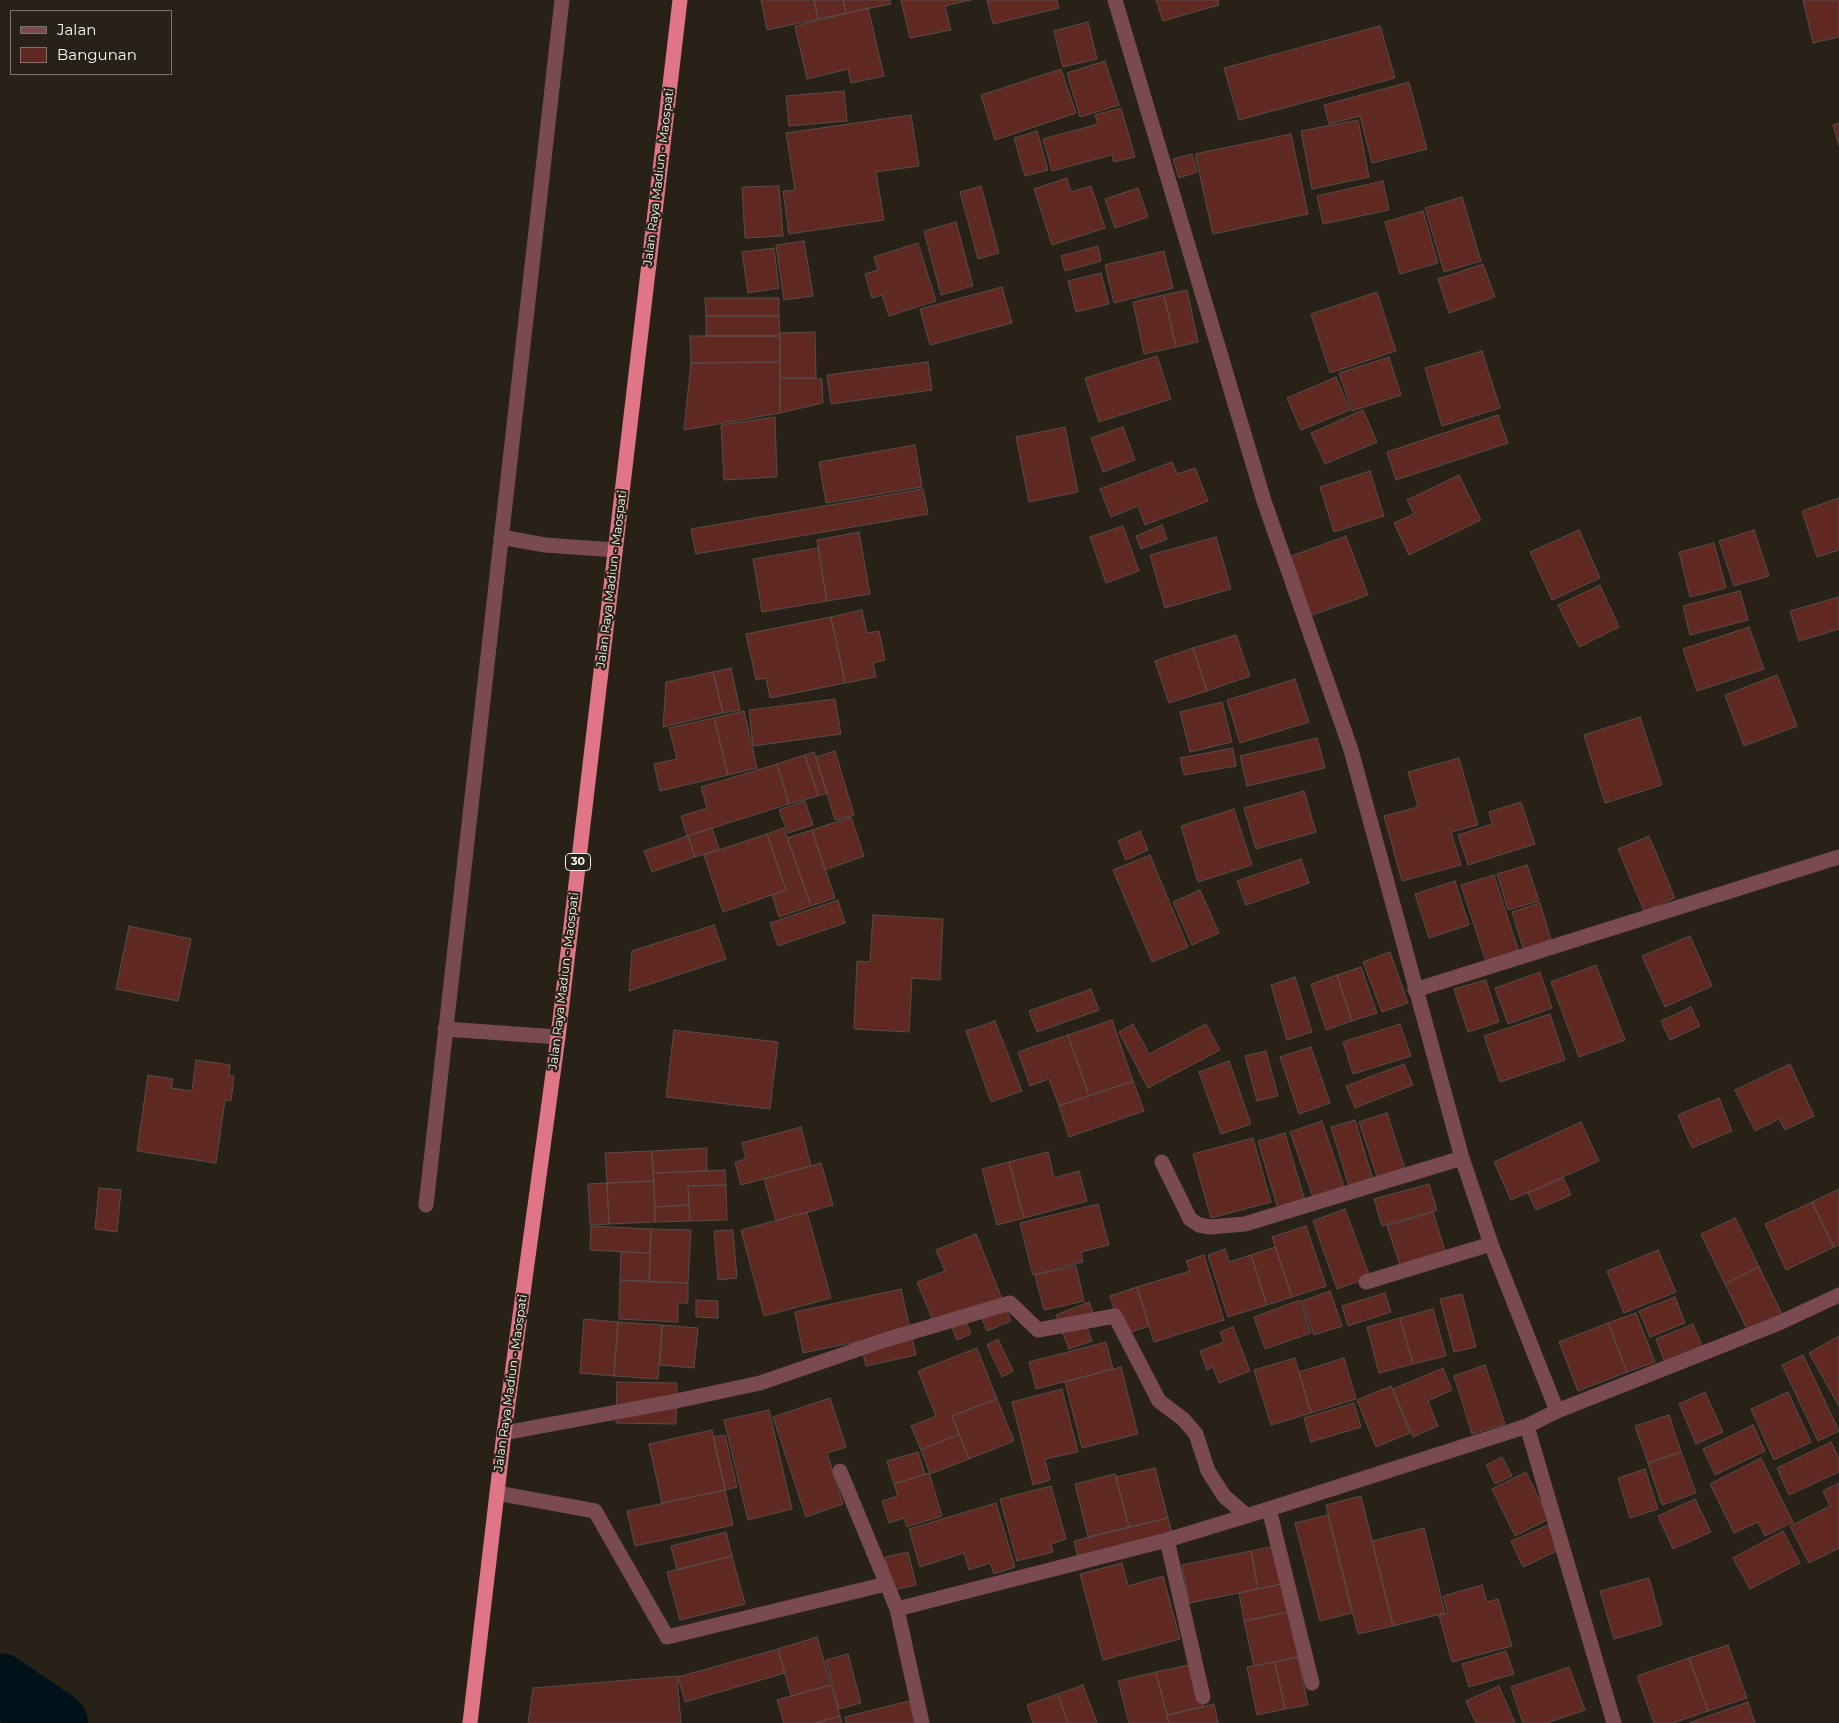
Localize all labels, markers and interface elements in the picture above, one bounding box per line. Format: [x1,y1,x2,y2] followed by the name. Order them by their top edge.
[10,10,172,75] legend
[57,20,96,39] text: Jalan
[57,45,137,64] text: Bangunan
[641,87,677,267] street label: Jalan Raya Madiun - Maospati
[594,489,630,669] street label: Jalan Raya Madiun - Maospati
[566,854,590,870] road number: 30
[546,891,582,1071] street label: Jalan Raya Madiun - Maospati
[491,1293,531,1473] street label: Jalan Raya Madiun - Maospati

